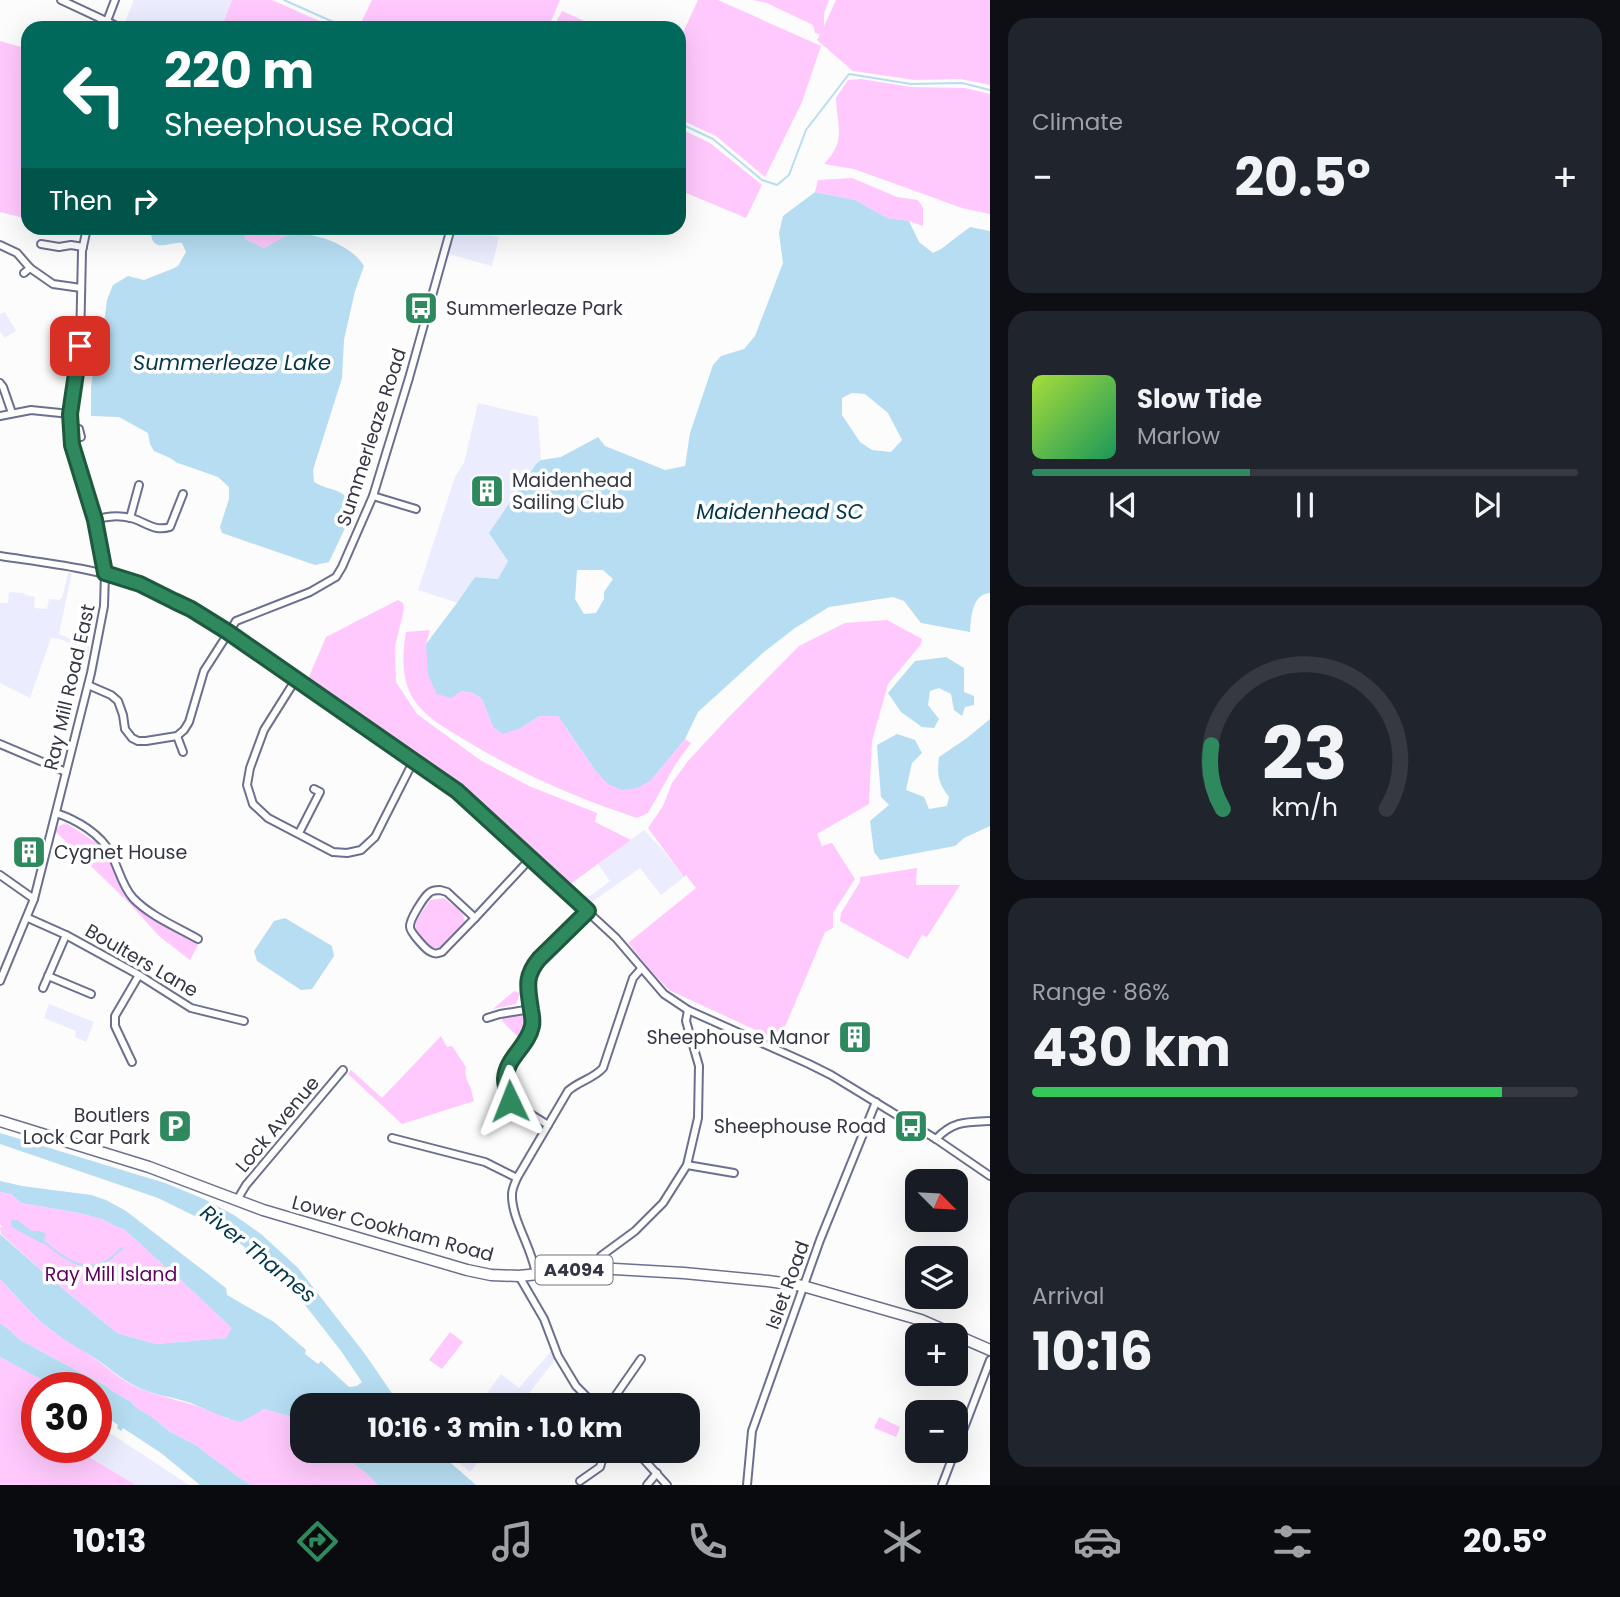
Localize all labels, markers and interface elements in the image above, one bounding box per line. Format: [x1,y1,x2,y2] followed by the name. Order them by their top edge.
[164,37,314,105] text: 220 m
[49,49,140,140] icon: left
[164,102,454,147] text: Sheephouse Road
[1032,106,1123,138] text: Climate
[1234,141,1371,214] text: 20.5°
[1032,151,1053,204] text: −
[1552,151,1578,204] text: +
[126,182,164,220] icon: right
[49,183,112,219] text: Then
[402,289,440,327] bus stop icon: Summerleaze Park
[446,295,623,322] place label: Summerleaze Park
[50,316,110,376] pin
[61,327,99,365] icon: arrive
[330,345,413,530] street label: Summerleaze Road
[133,348,331,377] water label: Summerleaze Lake
[1137,381,1262,417] text: Slow Tide
[1137,420,1220,452] text: Marlow
[512,467,632,516] place label: Maidenhead Sailing Club
[468,472,506,510] building icon: Maidenhead Sailing Club
[1104,486,1142,524] icon: previous
[1286,486,1324,524] icon: pause
[1468,486,1506,524] icon: next
[696,497,864,526] water label: Maidenhead SC
[37,601,102,773] street label: Ray Mill Road East
[1262,703,1348,804] text: 23
[1272,789,1338,824] text: km/h
[10,833,48,871] building icon: Cygnet House
[54,839,187,866] place label: Cygnet House
[80,917,203,1004] street label: Boulters Lane
[1032,976,1170,1008] text: Range · 86%
[1032,1011,1231,1084] text: 430 km
[836,1018,874,1056] building icon: Sheephouse Manor
[646,1024,830,1051] place label: Sheephouse Manor
[473,1064,547,1138] position arrow
[229,1070,326,1178] street label: Lock Avenue
[23,1102,150,1151] place label: Boutlers Lock Car Park
[156,1107,194,1145] parking icon: Boutlers Lock Car Park
[892,1107,930,1145] bus stop icon: Sheephouse Road
[714,1113,886,1140] place label: Sheephouse Road
[905,1169,968,1232] north arrow
[905,1169,968,1463] map controls
[289,1189,497,1268] street label: Lower Cookham Road
[194,1198,322,1309] water label: River Thames
[759,1237,816,1333] street label: Islet Road
[905,1246,968,1309] button: layers
[536,1255,612,1284] road number: A4094
[45,1261,177,1288] park label: Ray Mill Island
[1032,1280,1104,1312] text: Arrival
[1032,1315,1153,1388] text: 10:16
[905,1323,968,1386] button: +
[21,1372,112,1463] speed limit sign: 30
[905,1400,968,1463] button: −
[367,1410,623,1446] text: 10:16 · 3 min · 1.0 km
[293,1517,342,1566] icon: directions
[488,1517,537,1566] icon: music
[683,1517,732,1566] icon: phone
[878,1517,927,1566] icon: climate
[1073,1517,1122,1566] icon: car
[1268,1517,1317,1566] icon: filters
[73,1518,146,1563] text: 10:13
[1463,1518,1547,1563] text: 20.5°

